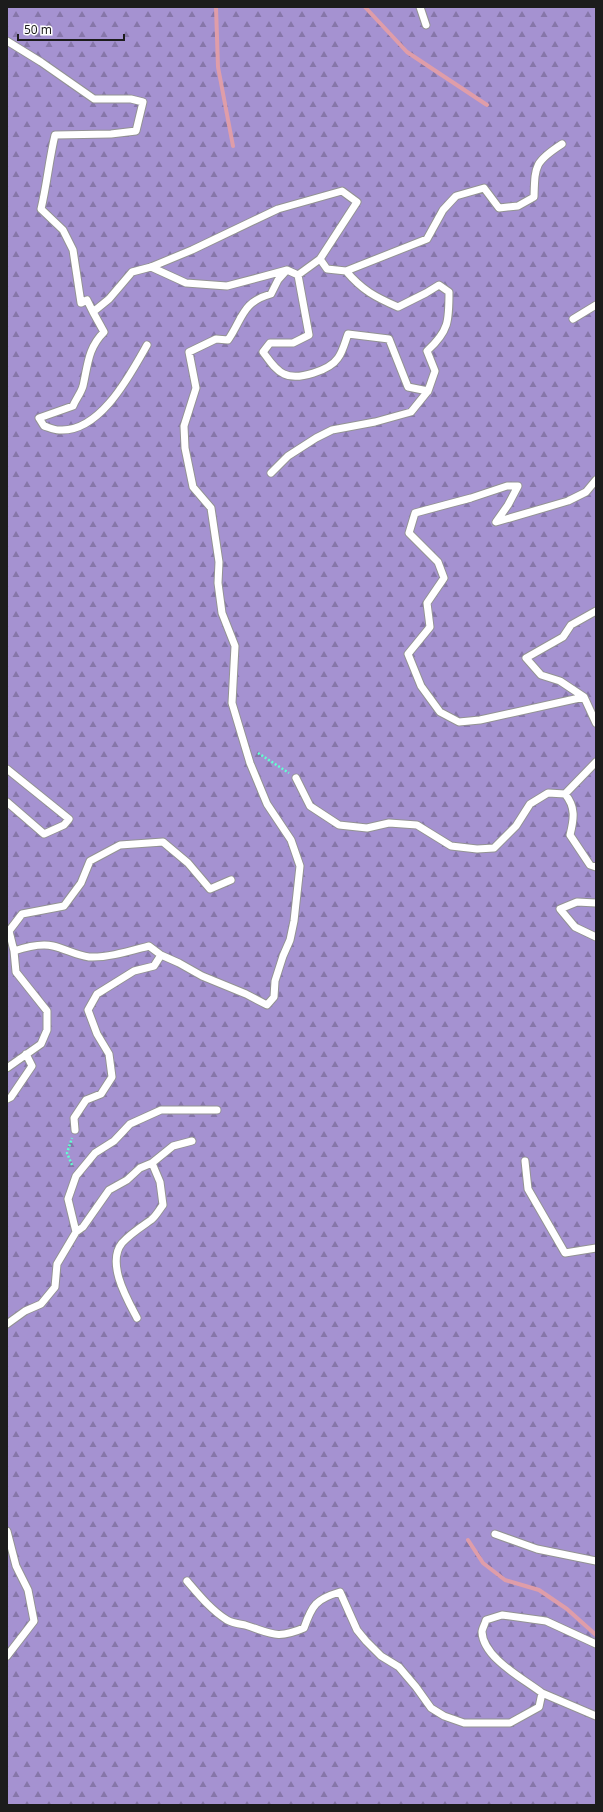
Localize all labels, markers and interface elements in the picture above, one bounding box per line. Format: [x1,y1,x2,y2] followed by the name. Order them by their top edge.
[18,16,124,42] scale bar
[24,21,52,38] text: 50 m

